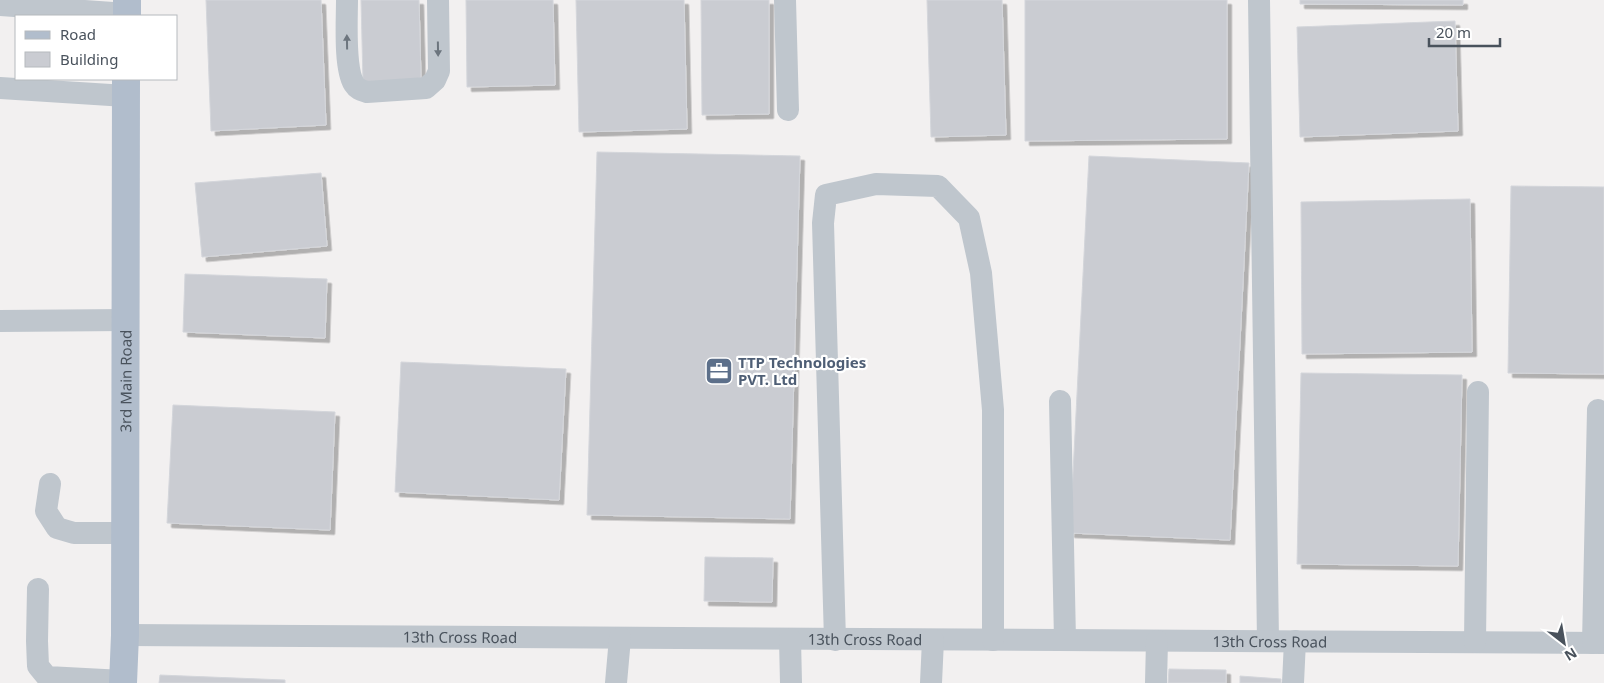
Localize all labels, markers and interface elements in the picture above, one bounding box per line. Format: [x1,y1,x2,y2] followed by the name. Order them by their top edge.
[15,15,178,80] legend
[1429,15,1500,47] scale bar
[1436,22,1471,42] text: 20 m
[60,24,96,44] text: Road
[343,34,351,50] one-way arrow
[434,41,442,57] one-way arrow
[60,49,118,69] text: Building
[115,330,136,432] street label: 3rd Main Road
[738,352,866,389] place label: TTP Technologies PVT. Ltd
[704,356,734,386] office icon: TTP Technologies PVT. Ltd
[1539,618,1589,668] north arrow
[403,627,517,647] street label: 13th Cross Road
[808,629,922,649] street label: 13th Cross Road
[1213,631,1327,652] street label: 13th Cross Road
[1561,643,1581,666] text: N

